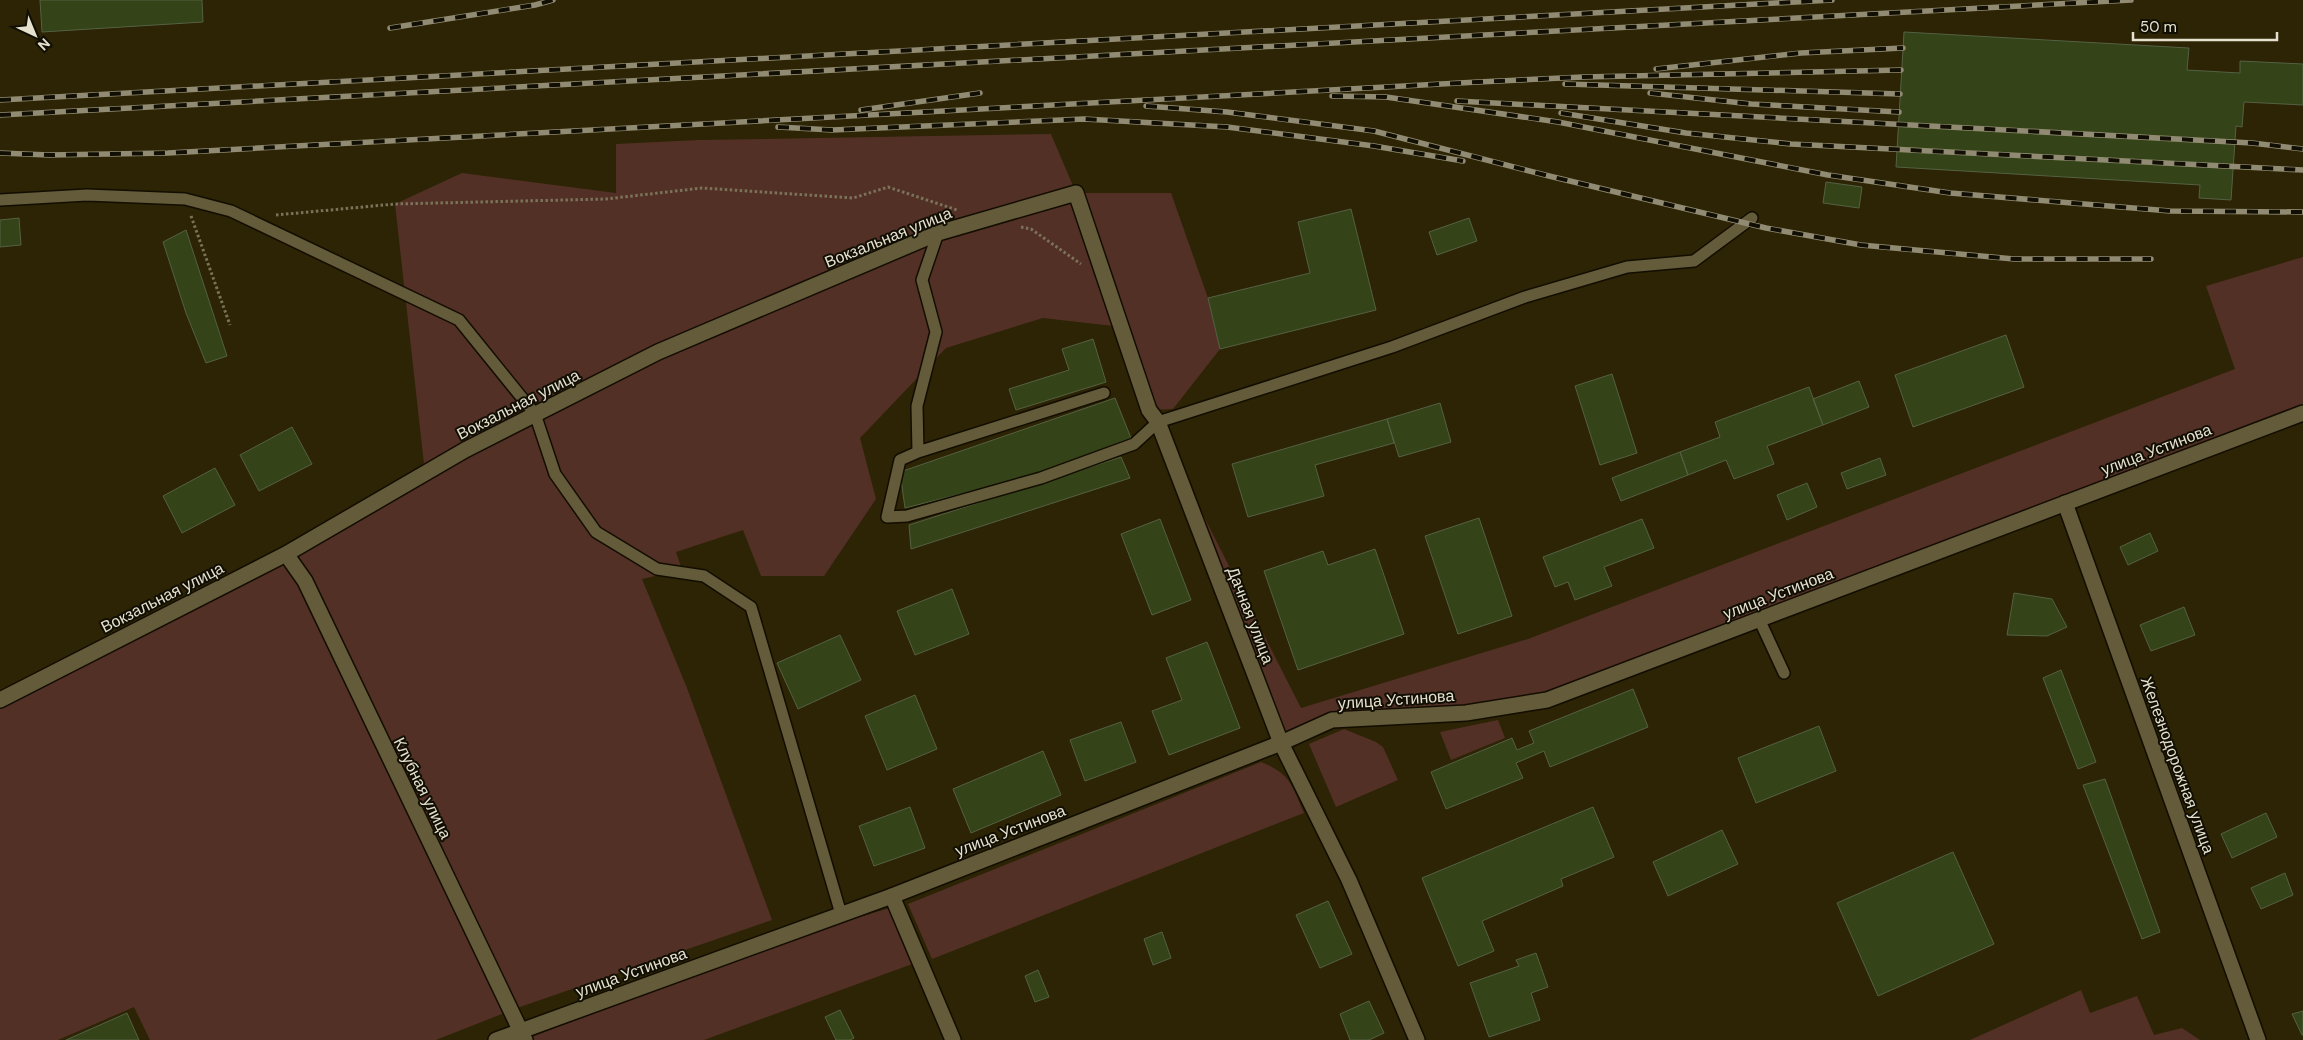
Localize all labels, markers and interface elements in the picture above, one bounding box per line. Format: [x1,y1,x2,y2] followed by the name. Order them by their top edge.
[10,10,60,60] north arrow
[2133,10,2277,42] scale bar
[2140,17,2177,37] text: 50 m
[34,34,54,54] text: N
[822,202,955,273] street label: Вокзальная улица
[453,364,583,445] street label: Вокзальная улица
[2098,419,2214,480] street label: улица Устинова
[97,557,227,638] street label: Вокзальная улица
[1720,563,1836,624] street label: улица Устинова
[1222,564,1279,667] street label: Дачная улица
[2136,674,2219,857] street label: Железнодорожная улица
[1337,685,1455,714] street label: улица Устинова
[389,734,456,843] street label: Клубная улица
[952,800,1068,861] street label: улица Устинова
[573,943,690,1002] street label: улица Устинова

